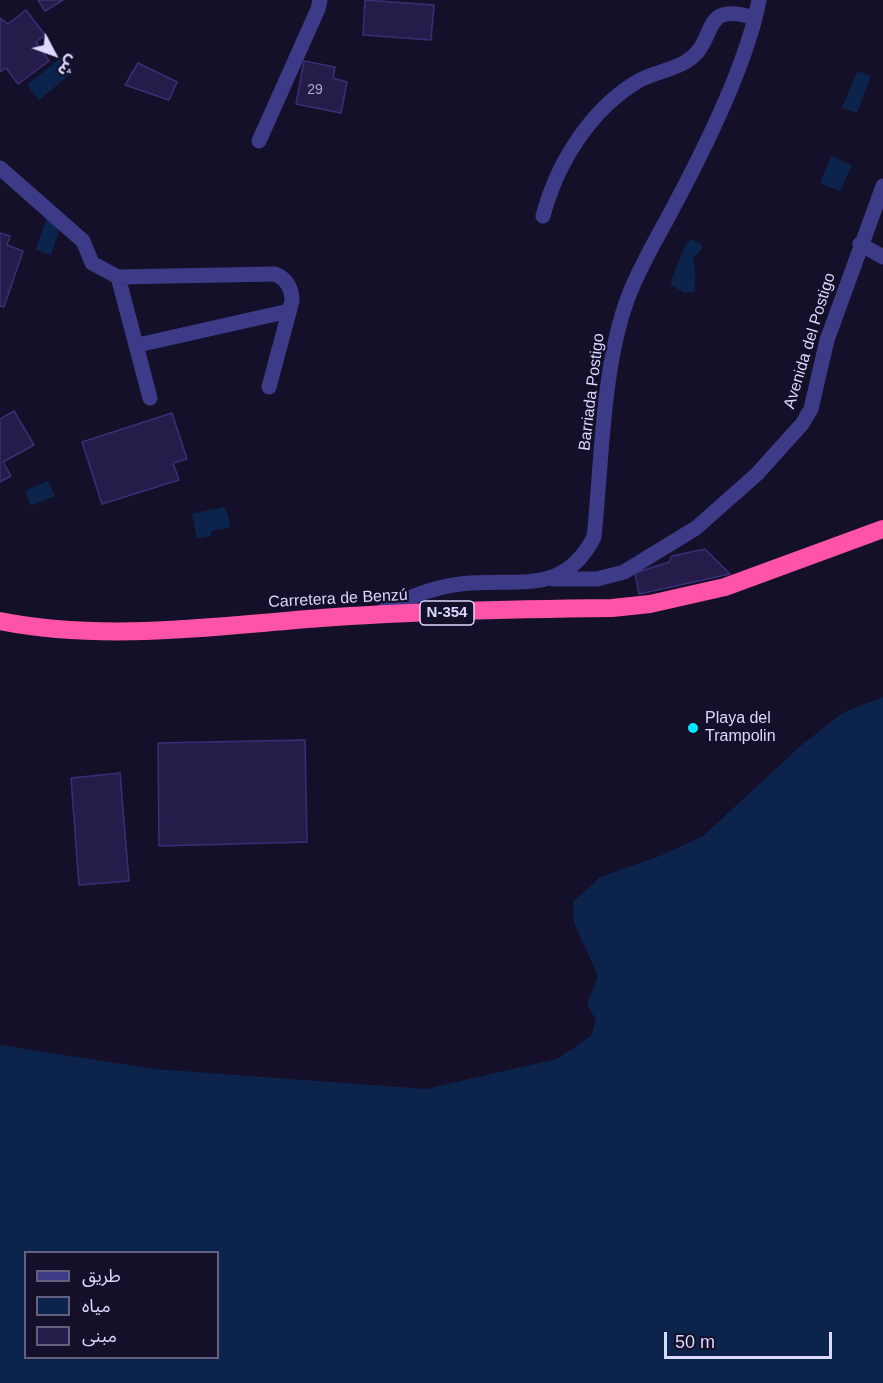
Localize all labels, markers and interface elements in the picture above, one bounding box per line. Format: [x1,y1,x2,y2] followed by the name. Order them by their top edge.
[24,24,84,84] north arrow
[54,52,82,80] text: ش
[307,82,323,98] house number: 29
[780,271,840,411] street label: Avenida del Postigo
[575,332,609,452] street label: Barriada Postigo
[268,586,408,612] street label: Carretera de Benzú
[420,601,474,625] road number: N-354
[705,709,776,747] place label: Playa del Trampolin
[686,721,700,735] marker: Playa del Trampolin
[24,1251,219,1359] legend
[82,1266,121,1286] text: طريق
[82,1296,111,1316] text: مياه
[667,1320,835,1358] scale bar
[82,1326,117,1346] text: مبنى
[675,1332,715,1352] text: 50 m

